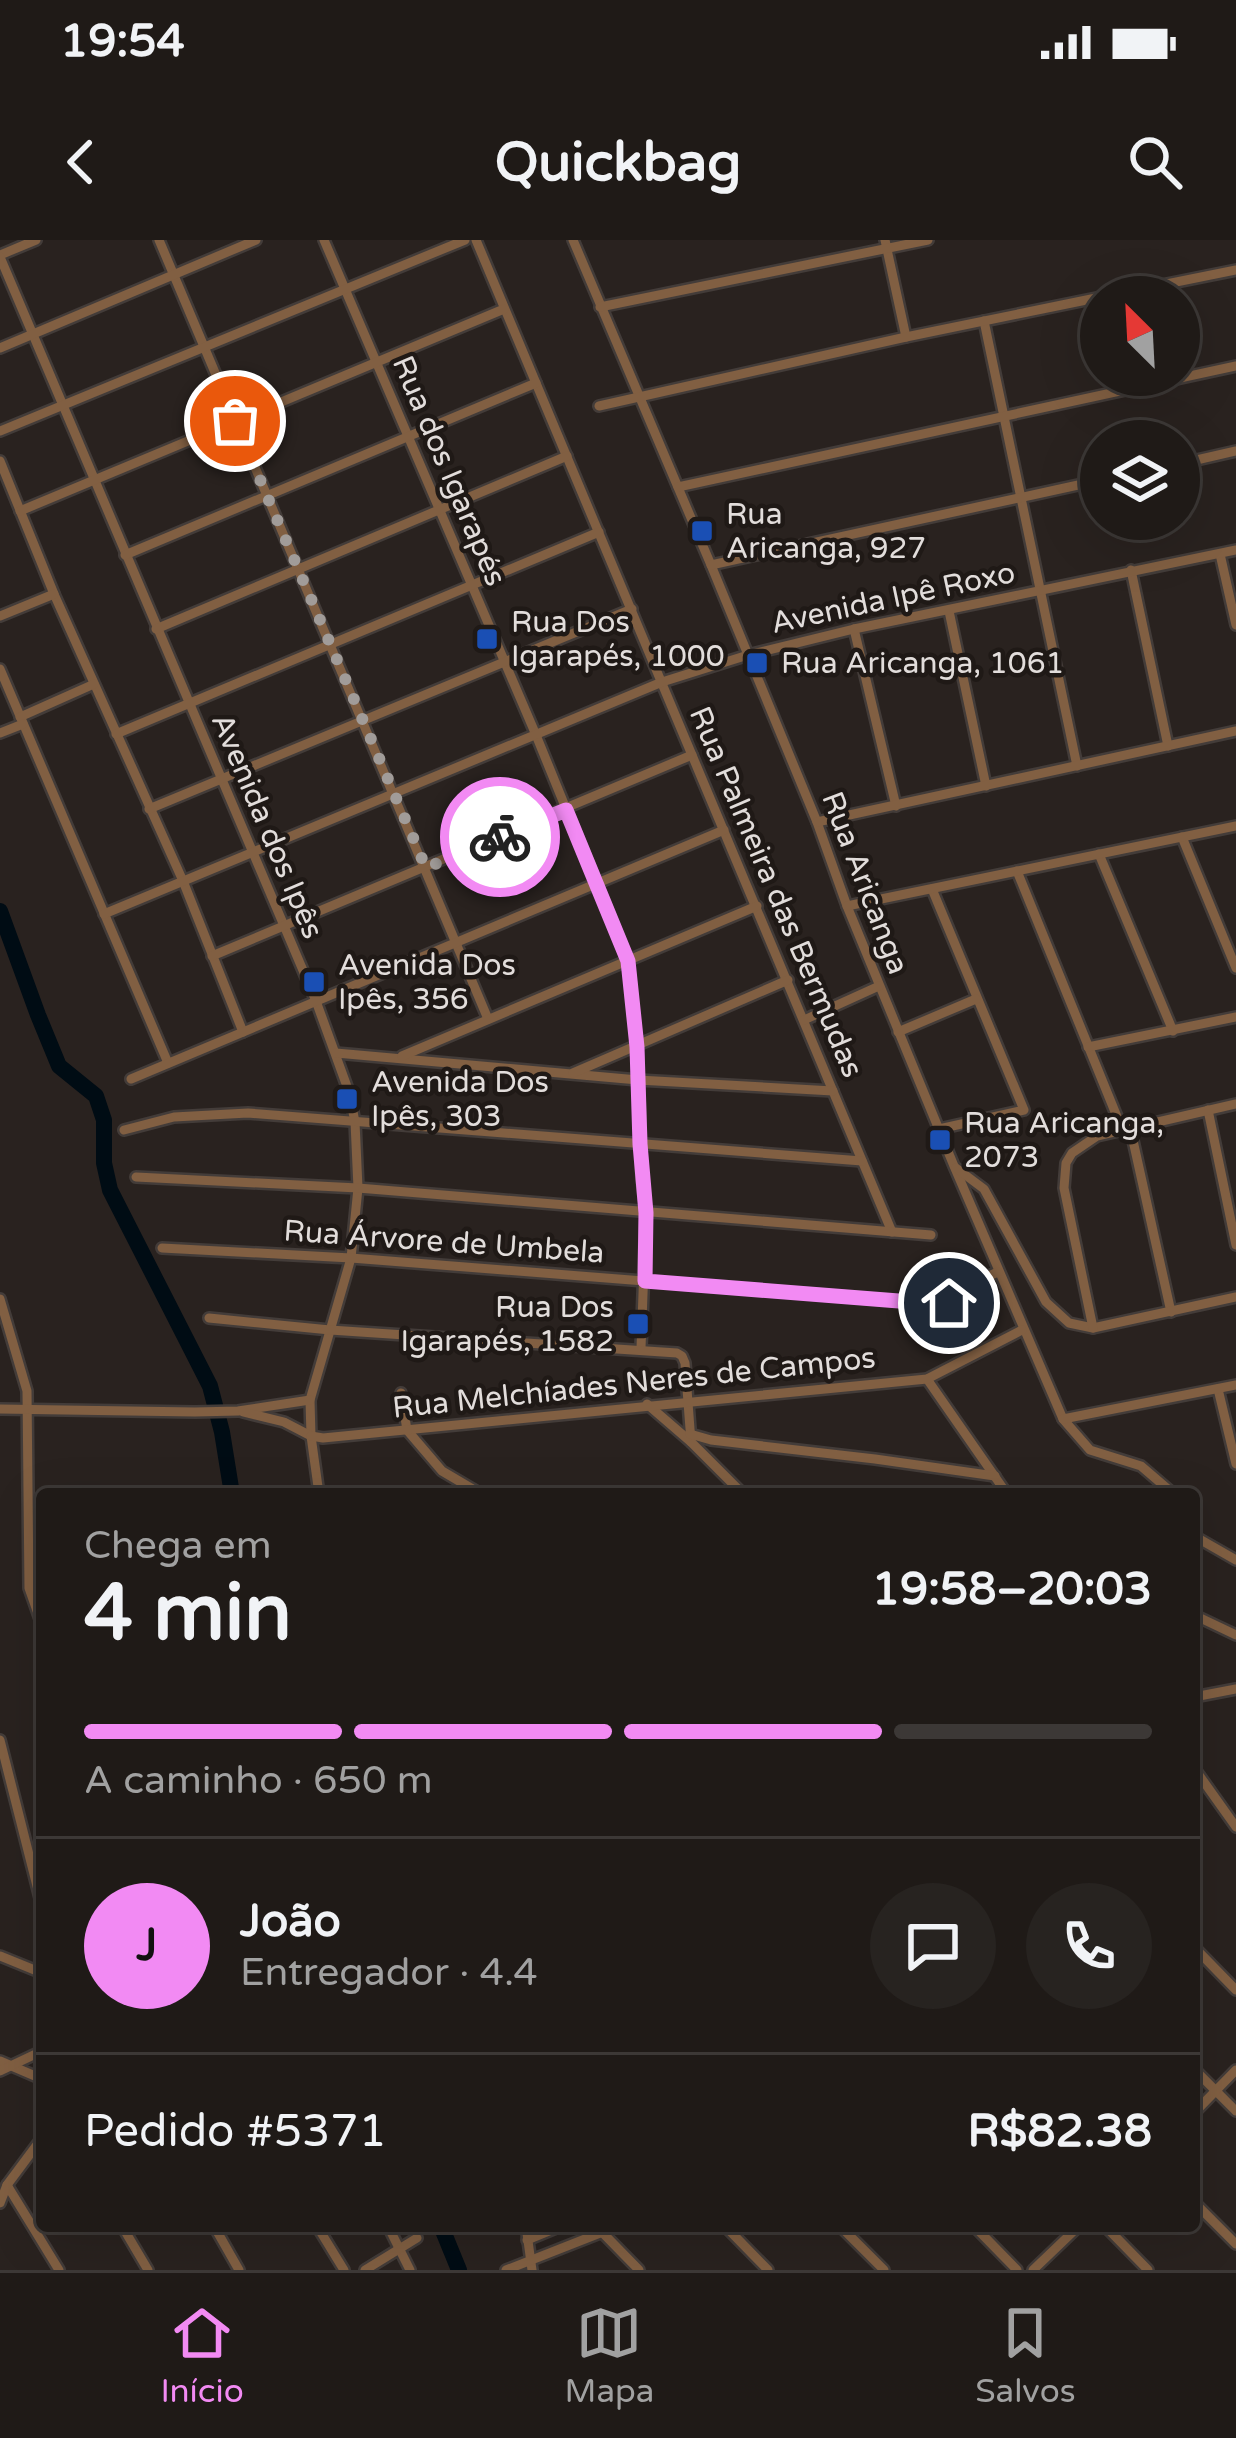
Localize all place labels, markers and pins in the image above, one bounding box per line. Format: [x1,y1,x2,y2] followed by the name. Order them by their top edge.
[184,370,286,472] pin
[726,496,926,567] place label: Rua Aricanga, 927
[689,518,715,544] marker: Rua Aricanga, 927
[511,604,725,675] place label: Rua Dos Igarapés, 1000
[474,626,500,652] marker: Rua Dos Igarapés, 1000
[781,645,1064,682] place label: Rua Aricanga, 1061
[744,650,770,676] marker: Rua Aricanga, 1061
[338,947,516,1018] place label: Avenida Dos Ipês, 356
[301,969,327,995] marker: Avenida Dos Ipês, 356
[371,1064,549,1135] place label: Avenida Dos Ipês, 303
[334,1086,360,1112] marker: Avenida Dos Ipês, 303
[964,1105,1164,1176] place label: Rua Aricanga, 2073
[927,1127,953,1153] marker: Rua Aricanga, 2073
[898,1252,1000,1354] pin
[400,1289,614,1360] place label: Rua Dos Igarapés, 1582
[625,1311,651,1337] marker: Rua Dos Igarapés, 1582

